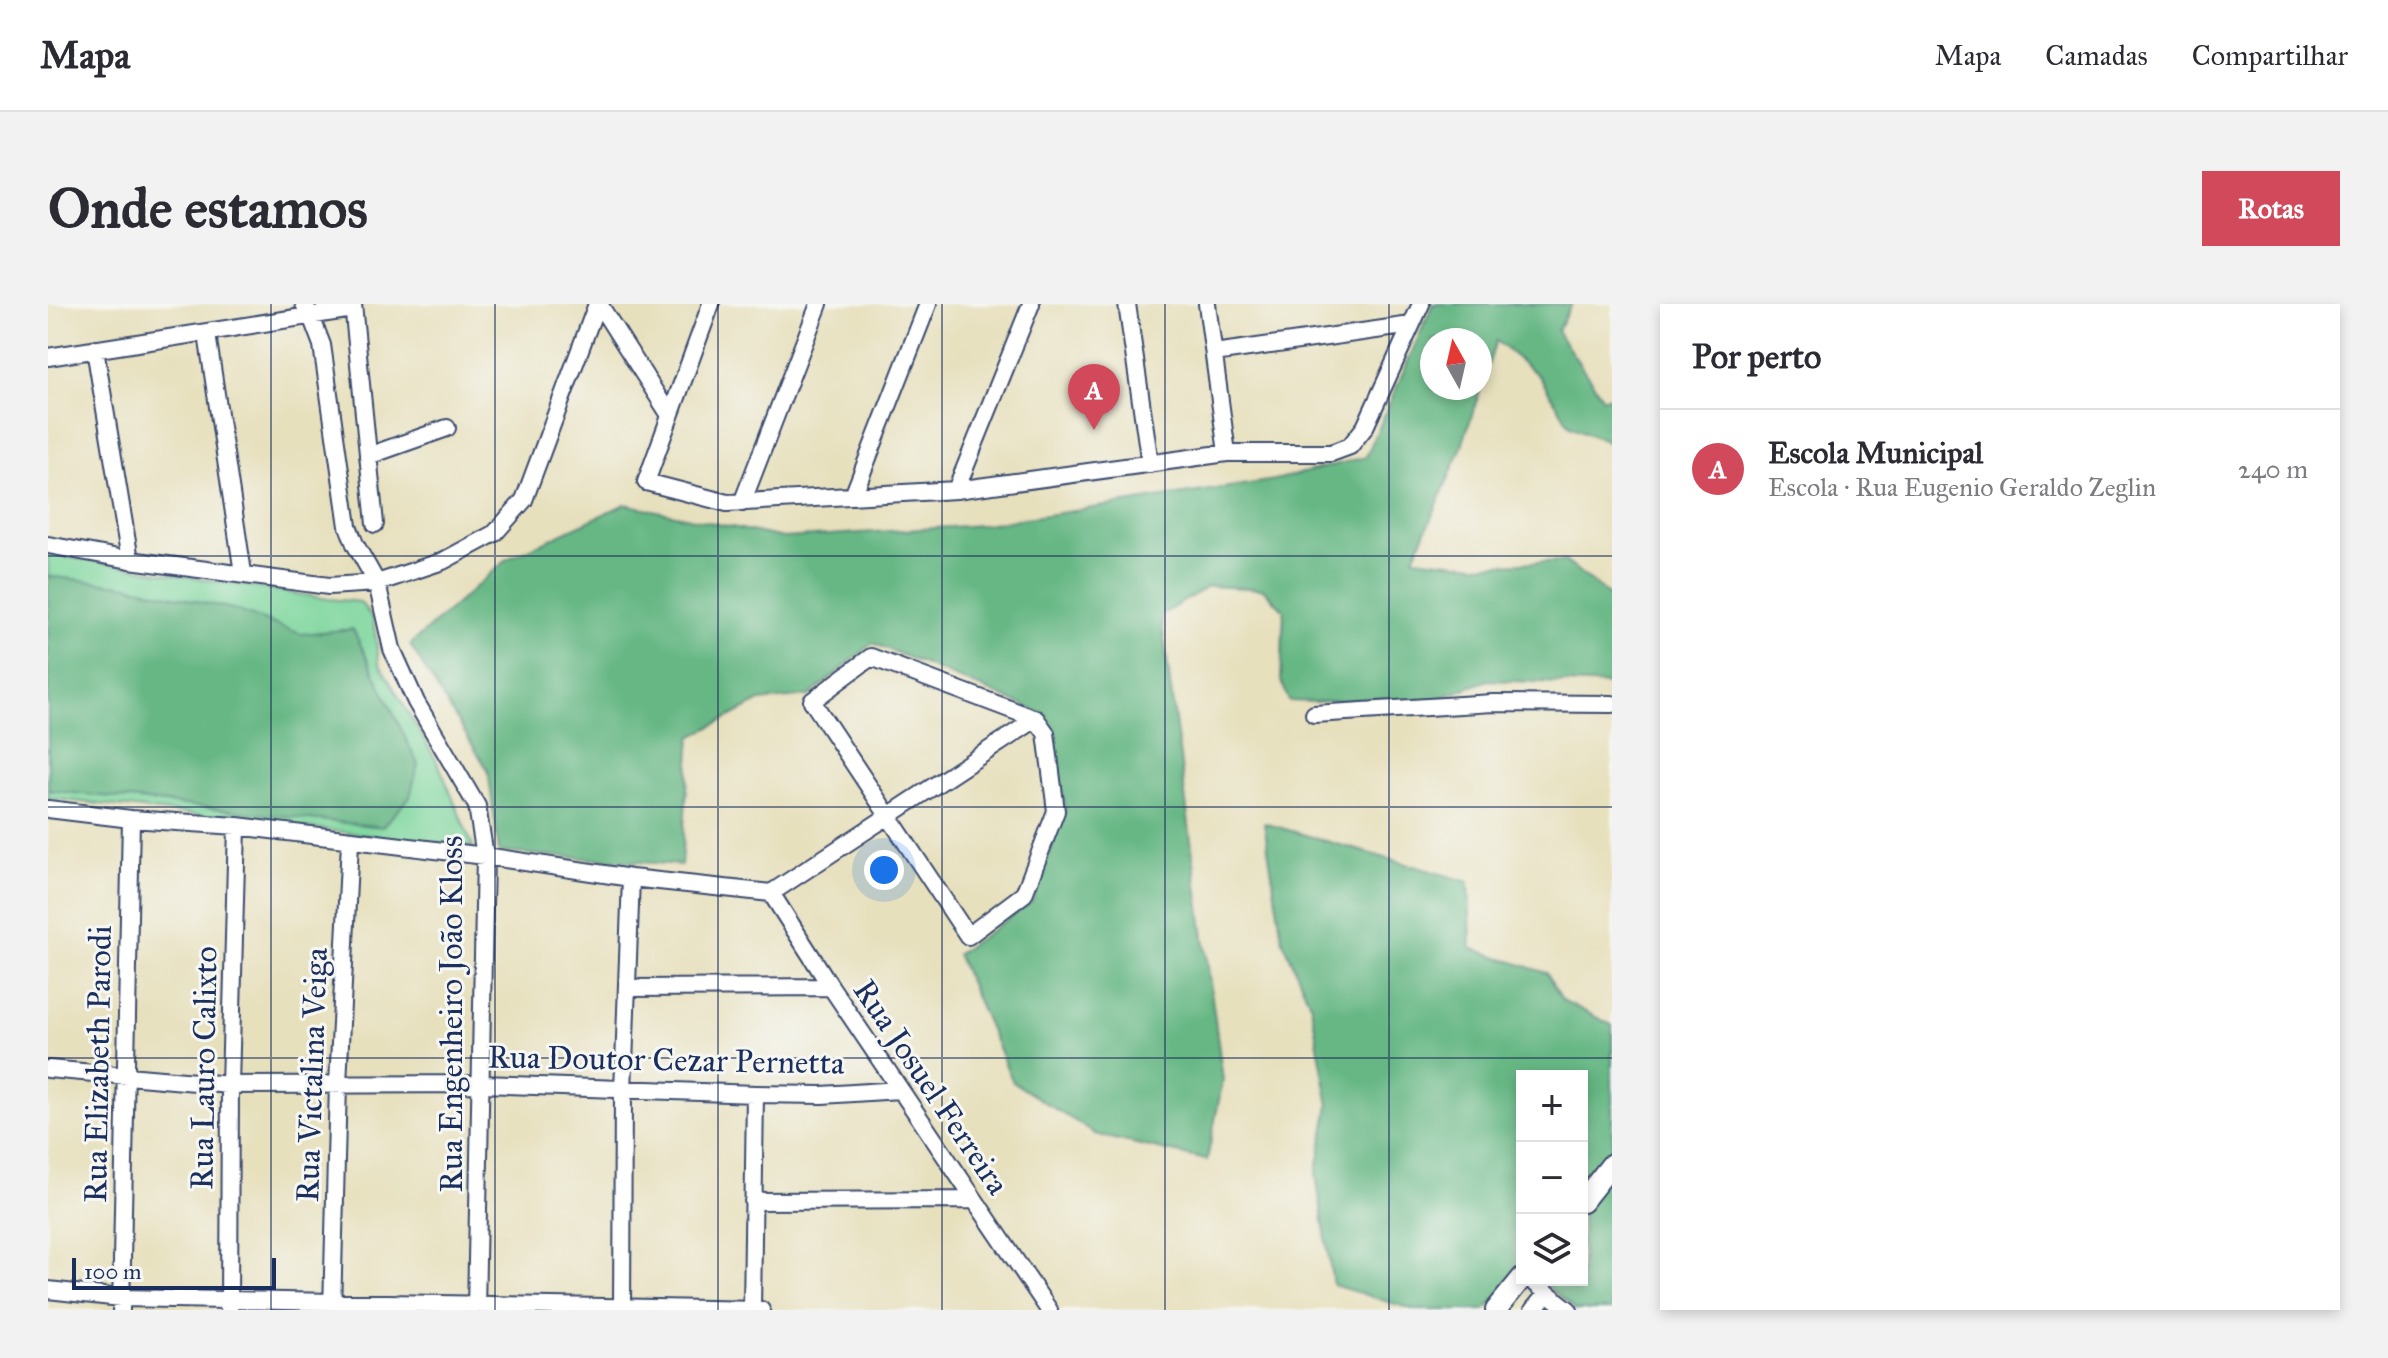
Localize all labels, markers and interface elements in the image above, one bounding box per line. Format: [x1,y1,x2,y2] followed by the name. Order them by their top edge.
[40,32,130,78] text: Mapa
[1935,38,2001,73] text: Mapa
[2045,38,2148,73] text: Camadas
[2192,38,2348,73] text: Compartilhar
[2202,171,2340,246] button: Rotas
[48,174,368,242] text: Onde estamos
[1420,328,1492,400] north arrow
[1692,336,1821,377] text: Por perto
[1068,364,1120,430] pin: A
[1768,435,1983,471] text: Escola Municipal
[1709,453,1727,485] text: A
[2238,453,2308,485] text: 240 m
[1768,471,2156,503] text: Escola · Rua Eugenio Geraldo Zeglin
[432,836,471,1192] street label: Rua Engenheiro João Kloss
[864,850,904,890] your location
[76,925,120,1203] street label: Rua Elizabeth Parodi
[182,946,226,1190] street label: Rua Lauro Calixto
[288,947,336,1203] street label: Rua Victalina Veiga
[845,972,1018,1202] street label: Rua Josuel Ferreira
[487,1037,845,1083] street label: Rua Doutor Cezar Pernetta
[1516,1070,1588,1286] map controls
[1516,1070,1588,1142] button: +
[1516,1142,1588,1214] button: −
[1516,1214,1588,1286] button: layers
[72,1254,276,1290] scale bar
[84,1258,141,1285] text: 100 m

